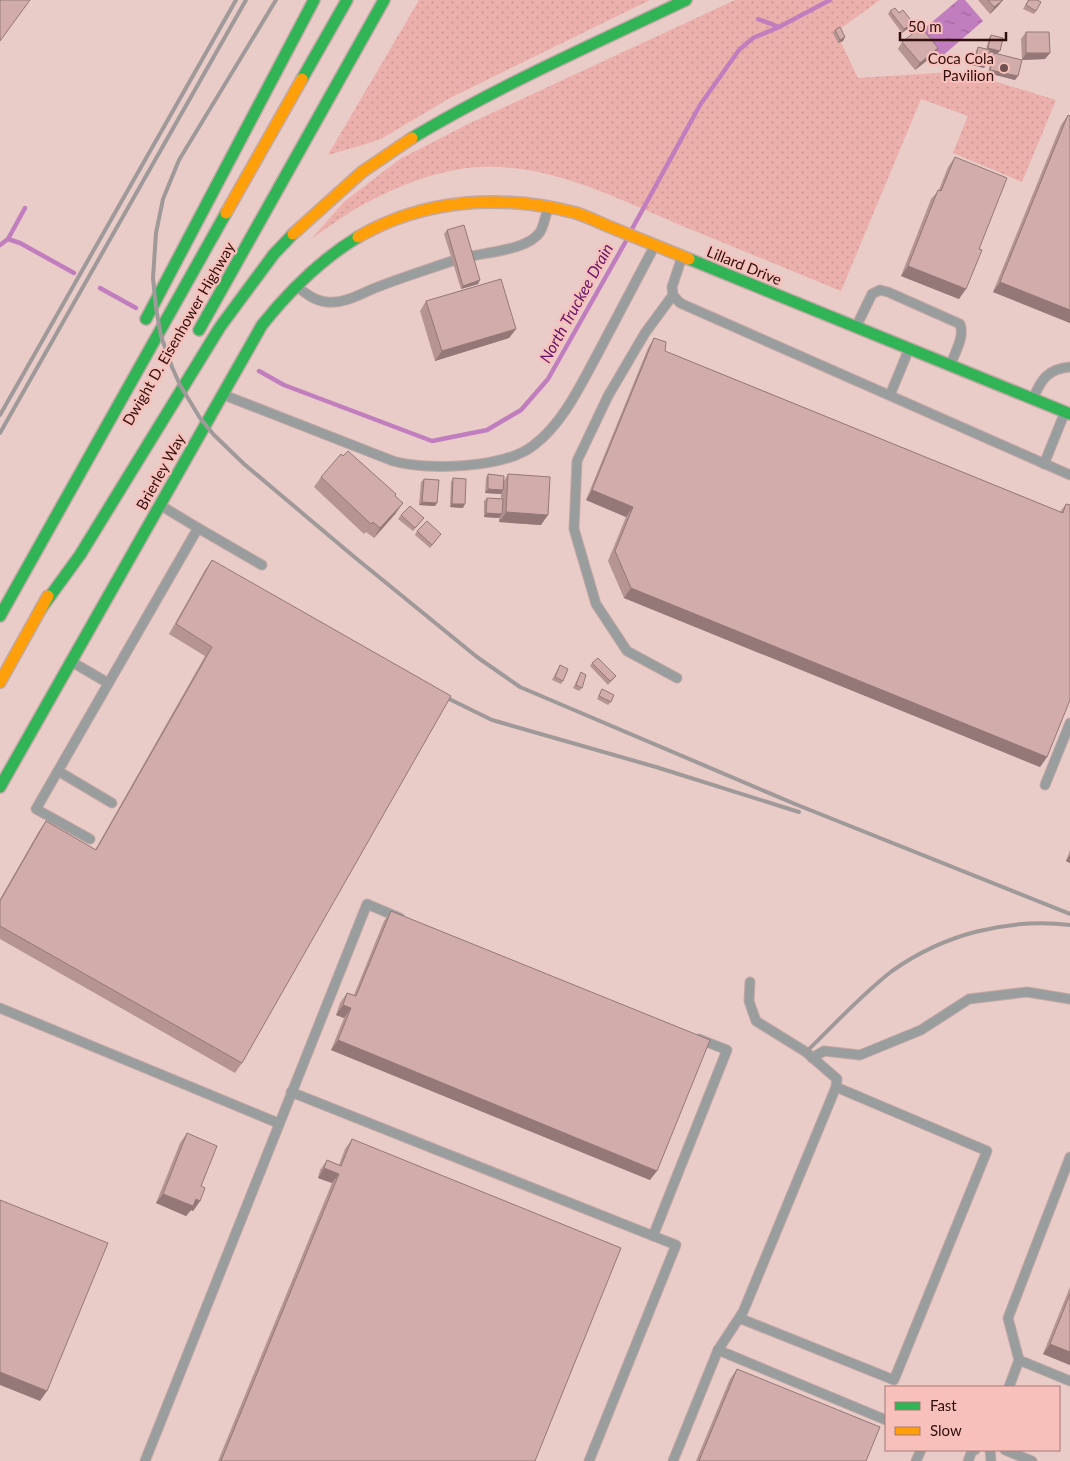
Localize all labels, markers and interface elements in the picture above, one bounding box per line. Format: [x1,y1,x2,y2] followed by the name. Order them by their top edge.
[900,10,1006,42] scale bar
[908,17,942,35] text: 50 m
[928,49,994,84] place label: Coca Cola Pavilion
[998,62,1010,74] marker: Coca Cola Pavilion
[118,238,238,428] street label: Dwight D. Eisenhower Highway
[535,240,616,366] water label: North Truckee Drain
[704,242,784,288] street label: Lillard Drive
[132,430,188,513] street label: Brierley Way
[885,1386,1060,1451] legend
[930,1396,957,1414] text: Fast
[930,1421,962,1439] text: Slow

